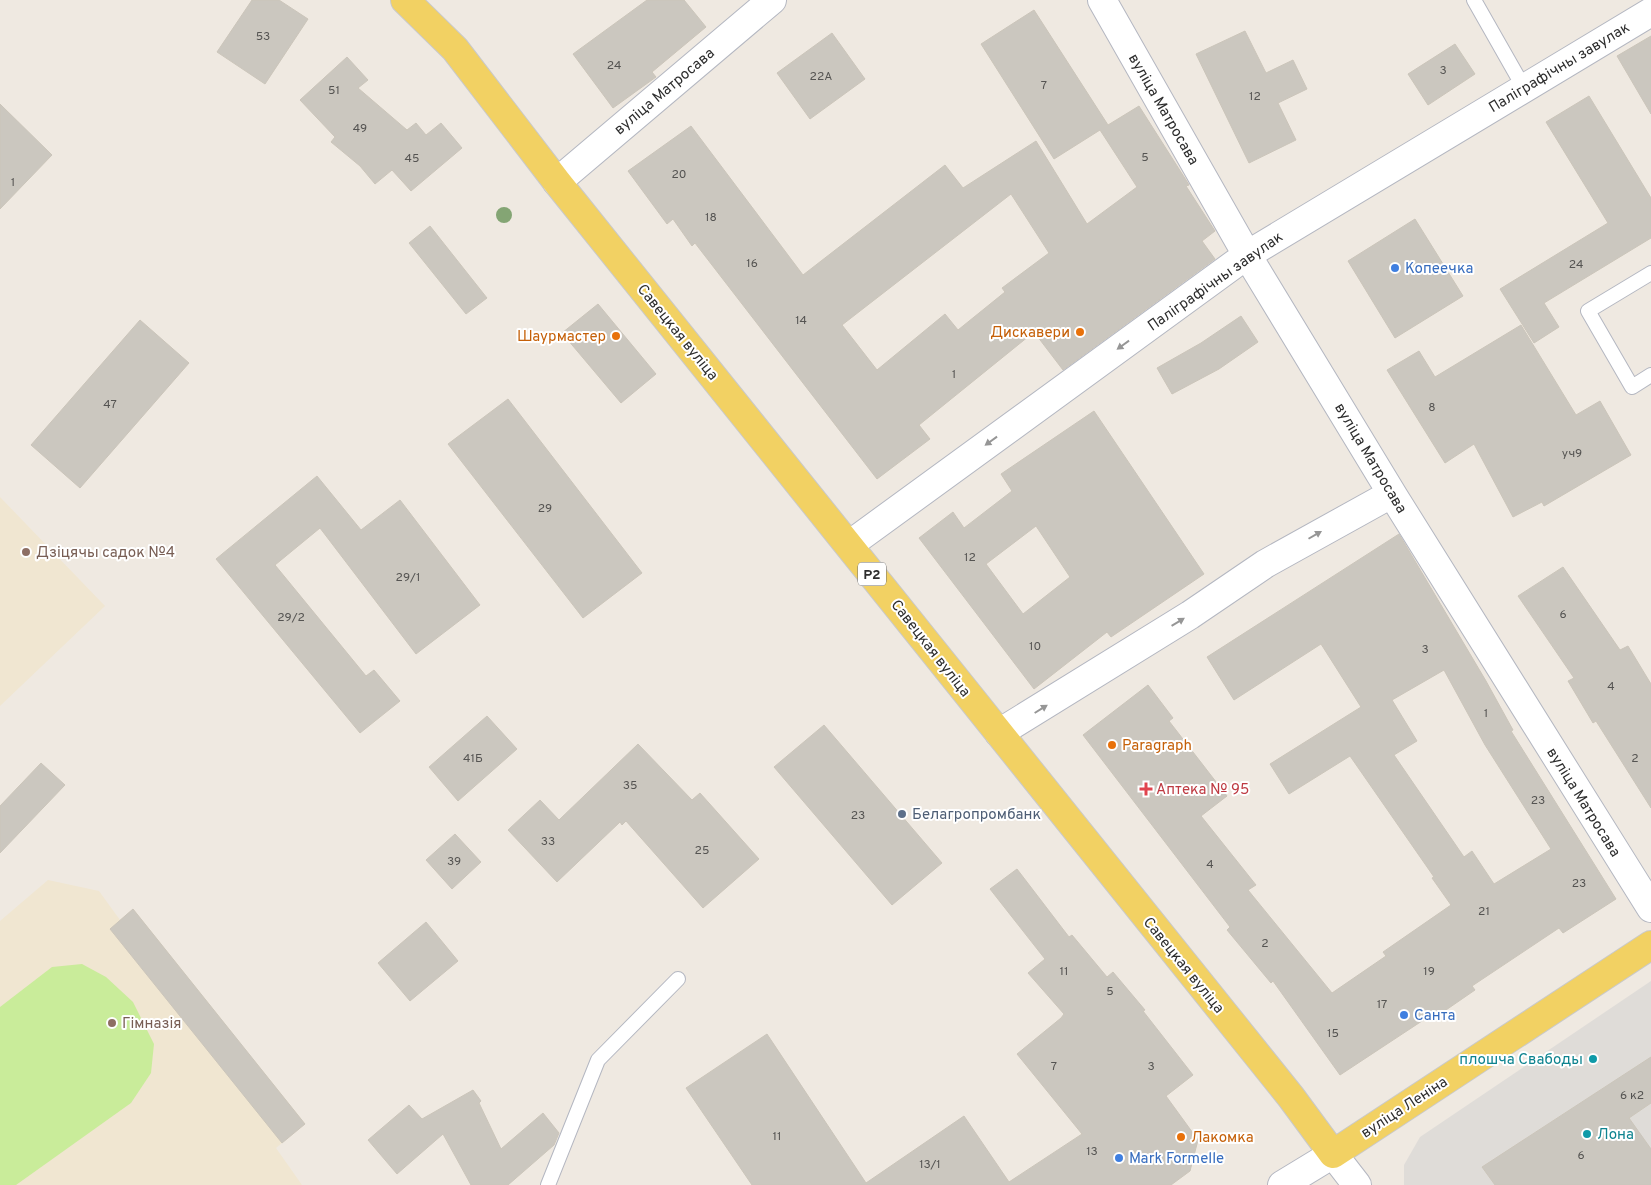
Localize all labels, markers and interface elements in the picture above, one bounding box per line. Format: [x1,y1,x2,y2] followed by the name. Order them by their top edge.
[1486,19,1634,118] street label: Паліграфічны завулак
[256,29,270,45] house number: 53
[611,45,719,140] street label: вуліца Матросава
[1123,51,1202,169] street label: вуліца Матросава
[607,58,621,74] house number: 24
[1439,63,1447,79] house number: 3
[810,69,832,85] house number: 22А
[1041,78,1047,94] house number: 7
[328,83,340,99] house number: 51
[1249,89,1261,105] house number: 12
[353,121,367,137] house number: 49
[1141,150,1149,166] house number: 5
[405,151,419,167] house number: 45
[671,167,687,183] house number: 20
[11,175,15,191] house number: 1
[705,210,717,226] house number: 18
[1144,228,1287,336] street label: Паліграфічны завулак
[746,256,758,272] house number: 16
[1569,257,1583,273] house number: 24
[1405,260,1473,279] place label: Копеечка
[1389,262,1401,274] marker: Копеечка
[632,281,721,385] street label: Савецкая вуліца
[795,313,807,329] house number: 14
[990,324,1070,343] place label: Дискавери
[1074,326,1086,338] marker: Дискавери
[517,328,606,347] place label: Шаурмастер
[610,330,622,342] marker: Шаурмастер
[1116,340,1130,350] one-way arrow
[952,367,956,383] house number: 1
[103,397,117,413] house number: 47
[1329,400,1410,517] street label: вуліца Матросава
[1428,400,1436,416] house number: 8
[984,436,998,446] one-way arrow
[1562,446,1582,462] house number: уч9
[538,501,552,517] house number: 29
[1309,531,1322,540] one-way arrow
[36,544,175,563] place label: Дзіцячы садок №4
[20,546,32,558] marker: Дзіцячы садок №4
[964,550,976,566] house number: 12
[858,562,886,586] road number: Р2
[396,570,420,586] house number: 29/1
[886,596,974,701] street label: Савецкая вуліца
[1559,607,1567,623] house number: 6
[277,610,305,626] house number: 29/2
[1171,617,1185,626] one-way arrow
[1029,639,1041,655] house number: 10
[1421,642,1429,658] house number: 3
[1607,679,1615,695] house number: 4
[1034,704,1047,713] one-way arrow
[1484,706,1488,722] house number: 1
[1122,737,1192,756] place label: Paragraph
[1106,739,1118,751] marker: Paragraph
[1541,745,1624,861] street label: вуліца Матросава
[463,751,483,767] house number: 41Б
[1631,751,1639,767] house number: 2
[623,778,637,794] house number: 35
[1156,781,1249,800] place label: Аптека № 95
[1140,783,1152,795] marker: Аптека № 95
[1531,793,1545,809] house number: 23
[912,806,1041,825] place label: Белагропромбанк
[851,808,865,824] house number: 23
[896,808,908,820] marker: Белагропромбанк
[541,834,555,850] house number: 33
[695,843,709,859] house number: 25
[447,854,461,870] house number: 39
[1206,857,1214,873] house number: 4
[1572,876,1586,892] house number: 23
[1478,904,1490,920] house number: 21
[1138,914,1227,1018] street label: Савецкая вуліца
[1261,936,1269,952] house number: 2
[1060,964,1068,980] house number: 11
[1423,964,1435,980] house number: 19
[1106,984,1114,1000] house number: 5
[1377,997,1387,1013] house number: 17
[1414,1007,1455,1026] place label: Санта
[1398,1009,1410,1021] marker: Санта
[122,1015,181,1034] place label: Гімназія
[106,1017,118,1029] marker: Гімназія
[1327,1026,1339,1042] house number: 15
[1459,1051,1583,1070] place label: плошча Свабоды
[1587,1053,1599,1065] marker: плошча Свабоды
[1051,1059,1057,1075] house number: 7
[1147,1059,1155,1075] house number: 3
[1358,1073,1452,1143] street label: вуліца Леніна
[1620,1088,1644,1104] house number: 6 к2
[1597,1126,1634,1145] place label: Лона
[1581,1128,1593,1140] marker: Лона
[773,1129,781,1145] house number: 11
[1191,1129,1254,1148] place label: Лакомка
[1175,1131,1187,1143] marker: Лакомка
[1086,1144,1098,1160] house number: 13
[1577,1148,1585,1164] house number: 6
[1129,1150,1224,1169] place label: Mark Formelle
[1113,1152,1125,1164] marker: Mark Formelle
[919,1157,941,1173] house number: 13/1

